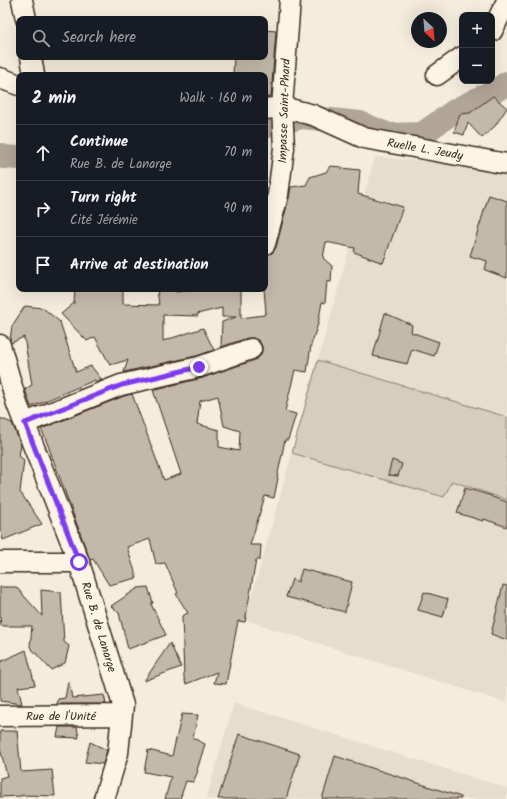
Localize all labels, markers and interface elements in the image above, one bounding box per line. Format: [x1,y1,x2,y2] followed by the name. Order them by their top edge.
[411,12,447,48] north arrow
[459,12,495,84] map controls
[459,12,495,48] button: +
[16,16,268,60] search box
[62,26,136,50] text: Search here
[30,27,52,49] icon: search
[459,48,495,84] button: −
[273,57,296,164] street label: Impasse Saint-Phard
[32,85,76,112] text: 2 min
[180,88,252,109] text: Walk · 160 m
[70,130,128,154] text: Continue
[385,133,465,166] street label: Ruelle L. Jeudy
[32,142,54,164] icon: ahead
[224,142,252,163] text: 70 m
[70,154,172,175] text: Rue B. de Lanarge
[70,186,137,210] text: Turn right
[32,198,54,220] icon: right
[224,198,252,219] text: 90 m
[70,210,138,231] text: Cité Jérémie
[70,253,209,277] text: Arrive at destination
[32,254,54,276] icon: arrive
[190,358,208,376] route end
[70,553,88,571] route start
[76,580,121,675] street label: Rue B. de Lanarge
[26,707,97,726] street label: Rue de l'Unité

